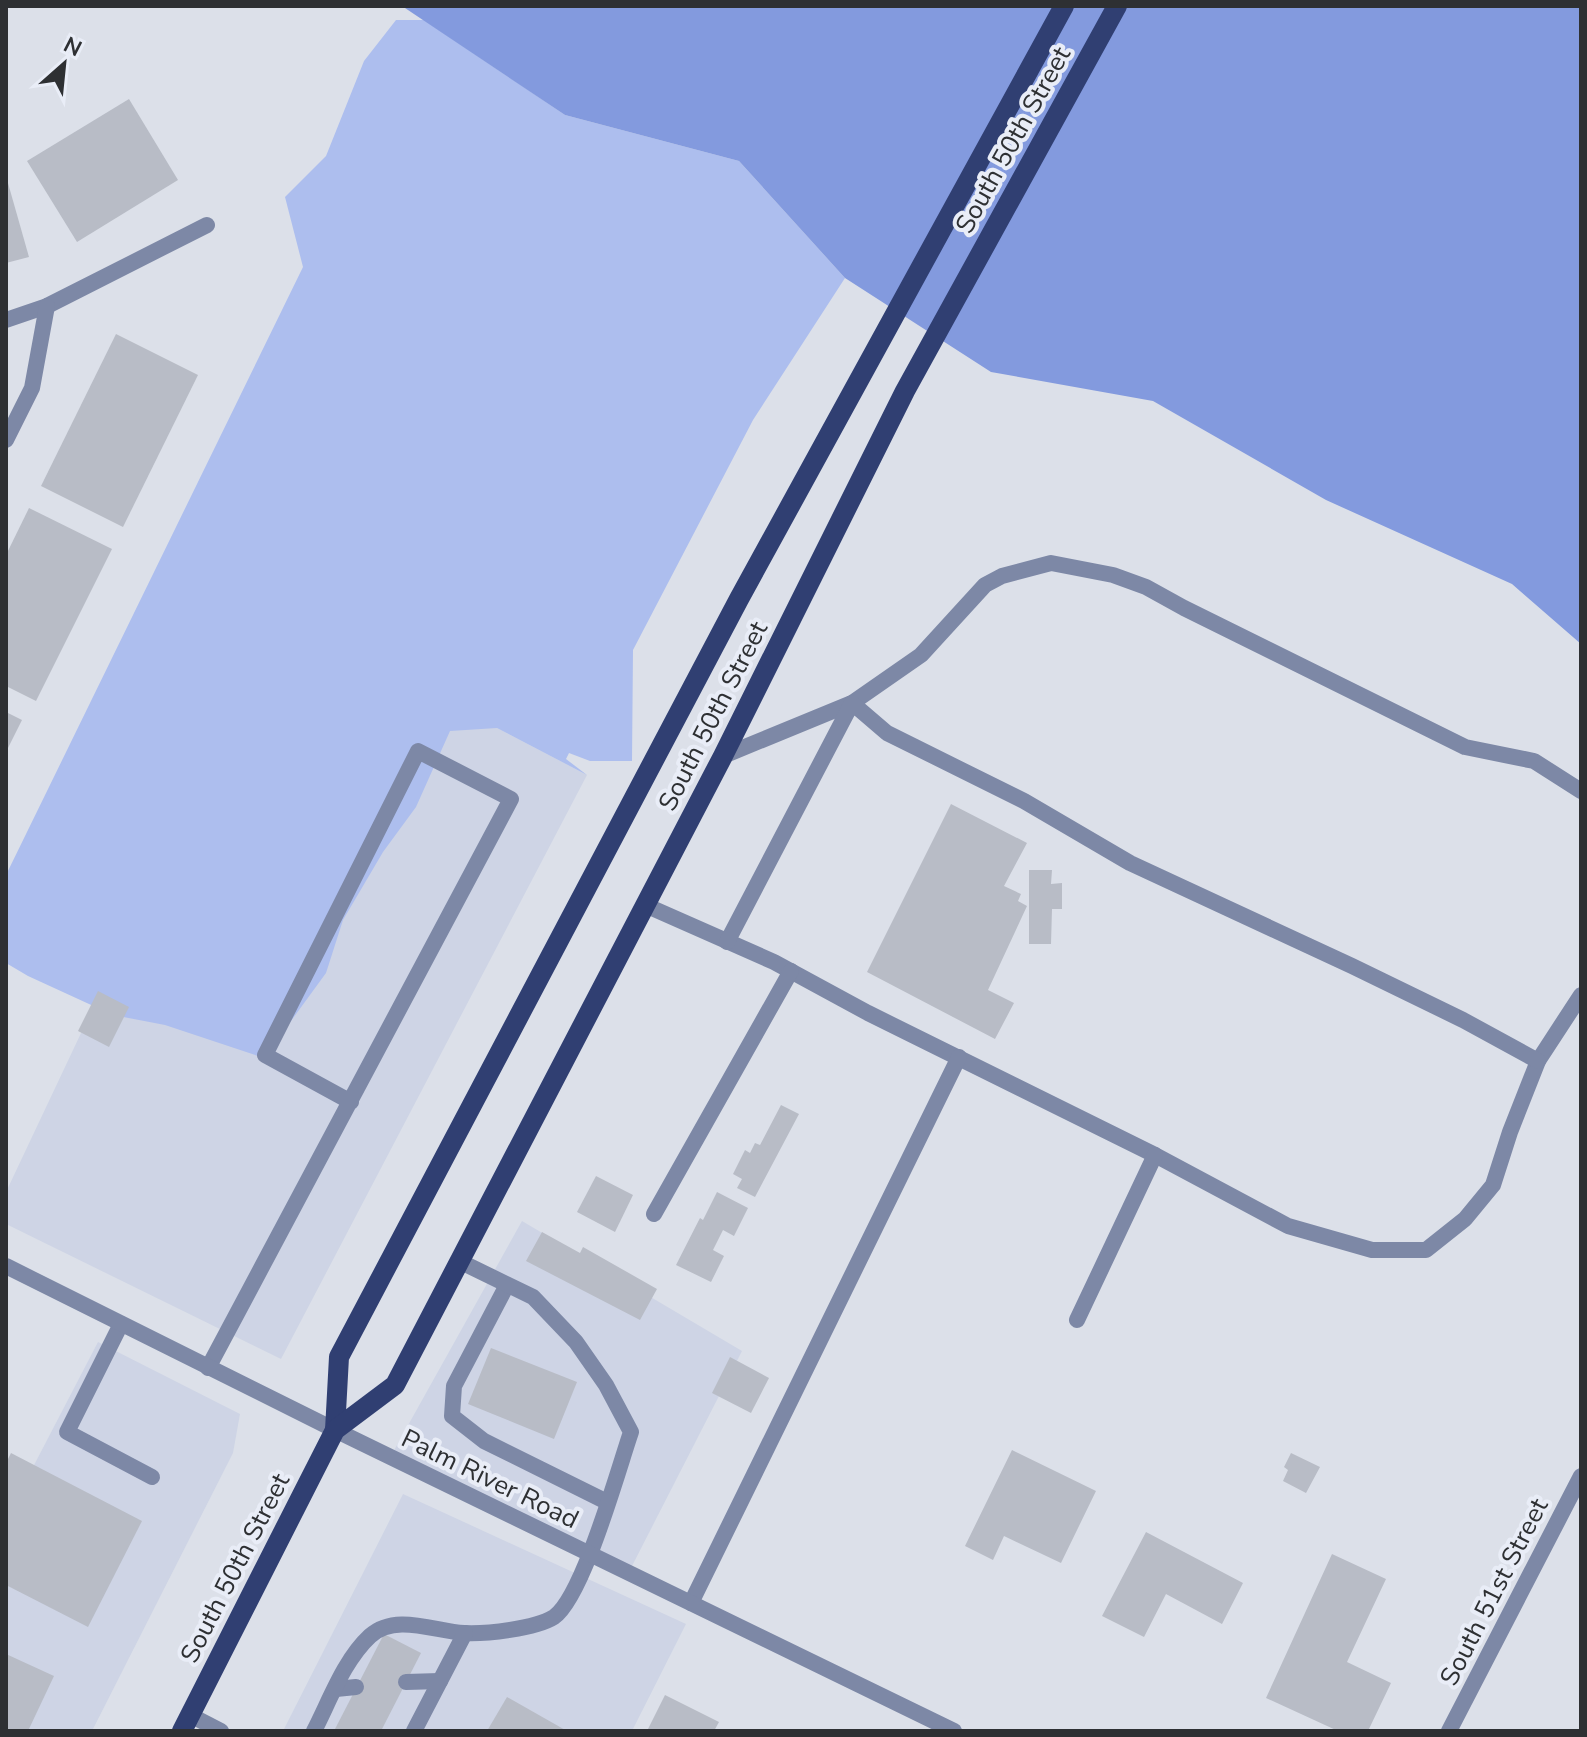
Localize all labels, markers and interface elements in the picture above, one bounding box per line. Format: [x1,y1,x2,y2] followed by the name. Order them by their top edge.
[24,24,104,104] north arrow
[58,30,87,64] text: N
[947,40,1079,240] street label: South 50th Street
[650,614,776,817] street label: South 50th Street
[396,1421,584,1537] street label: Palm River Road
[172,1466,298,1669] street label: South 50th Street
[1432,1492,1557,1692] street label: South 51st Street

